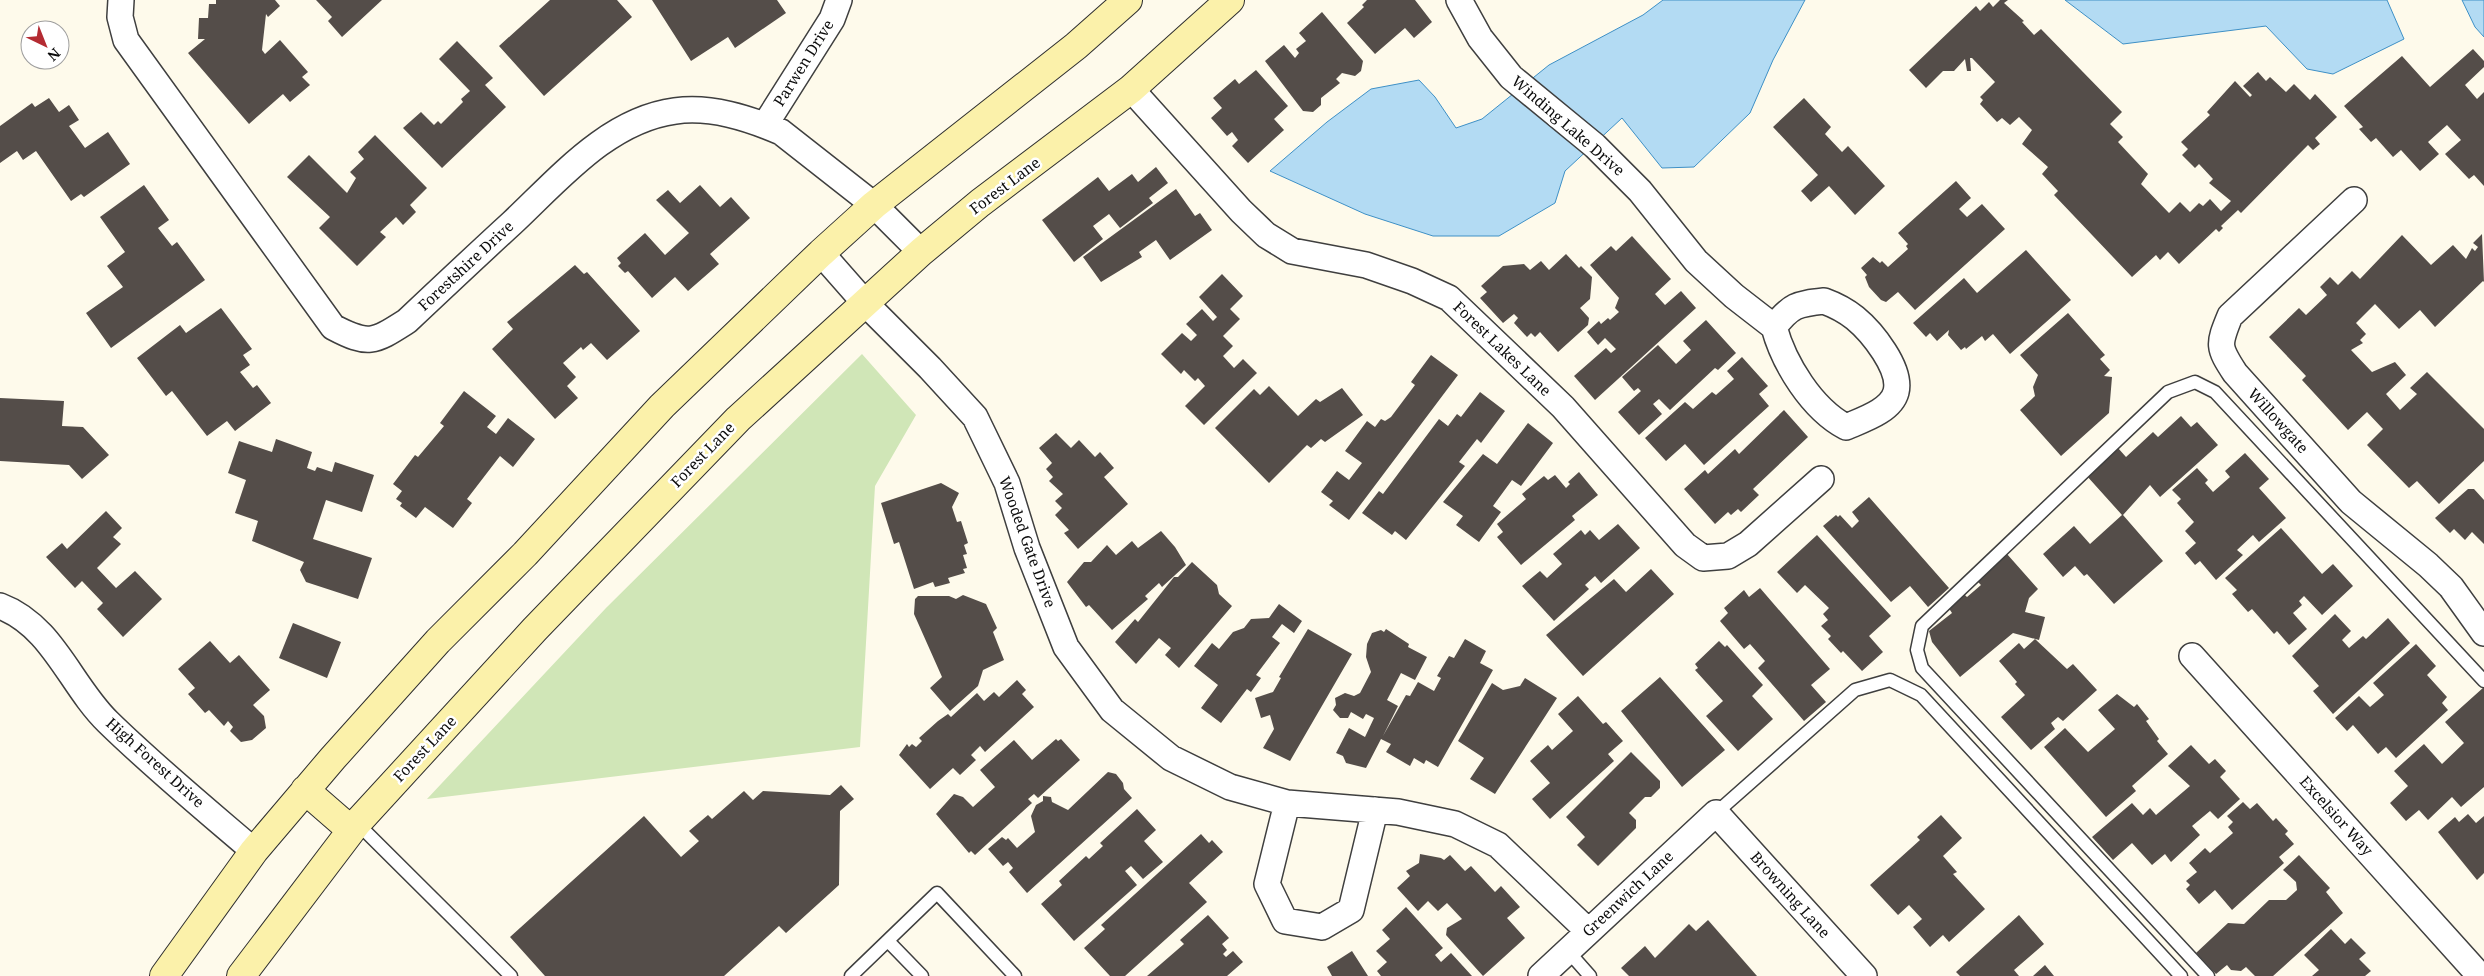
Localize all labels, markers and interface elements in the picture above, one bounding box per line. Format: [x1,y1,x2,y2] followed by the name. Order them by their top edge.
[769,15,838,110] street label: Parwen Drive
[20,20,70,70] north arrow
[44,44,65,66] text: N
[1508,71,1629,180] street label: Winding Lake Drive
[965,152,1044,218] street label: Forest Lane
[413,216,517,315] street label: Forestshire Drive
[1450,296,1556,400] street label: Forest Lakes Lane
[2244,383,2313,457] street label: Willowgate
[666,417,738,491] street label: Forest Lane
[995,473,1061,610] street label: Wooded Gate Drive
[389,711,460,786] street label: Forest Lane
[102,713,209,812] street label: High Forest Drive
[2296,771,2378,860] street label: Excelsior Way
[1578,846,1677,941] street label: Greenwich Lane
[1746,847,1835,942] street label: Browning Lane

